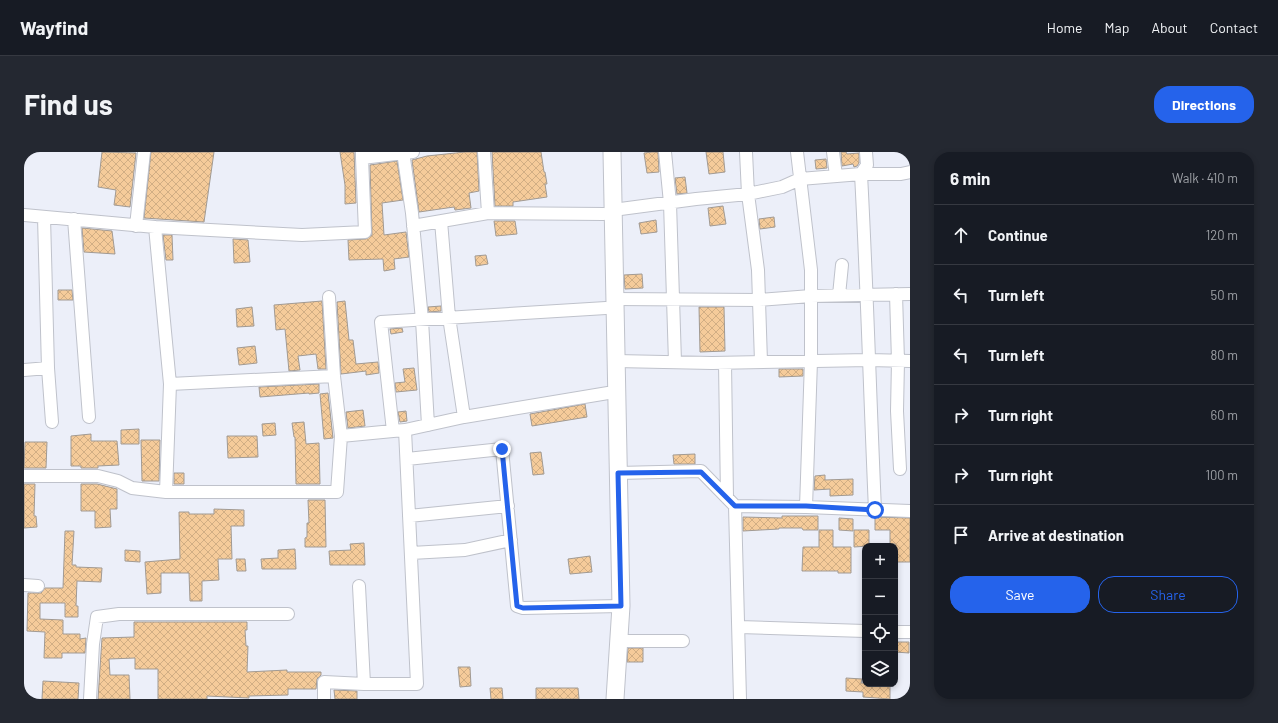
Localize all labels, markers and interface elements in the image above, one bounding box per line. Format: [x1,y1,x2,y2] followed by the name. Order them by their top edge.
[20,16,88,39] text: Wayfind
[1047,19,1083,36] text: Home
[1105,19,1129,36] text: Map
[1151,19,1188,36] text: About
[1210,19,1258,36] text: Contact
[1154,86,1254,123] button: Directions
[24,87,113,121] text: Find us
[950,168,990,188] text: 6 min
[1172,170,1238,186] text: Walk · 410 m
[950,224,972,246] icon: ahead
[988,226,1048,244] text: Continue
[1206,227,1238,243] text: 120 m
[950,284,972,306] icon: left
[988,286,1044,304] text: Turn left
[1211,287,1238,303] text: 50 m
[950,344,972,366] icon: left
[988,346,1044,364] text: Turn left
[1211,347,1238,363] text: 80 m
[950,404,972,426] icon: right
[988,406,1053,424] text: Turn right
[1211,407,1238,423] text: 60 m
[493,440,511,458] route end
[950,464,972,486] icon: right
[988,466,1053,484] text: Turn right
[1205,467,1238,483] text: 100 m
[866,501,884,519] route start
[950,524,972,546] icon: arrive
[988,526,1124,544] text: Arrive at destination
[862,543,898,687] map controls
[862,543,898,579] button: +
[950,576,1090,613] button: Save
[1098,576,1238,613] button: Share
[862,579,898,615] button: −
[862,615,898,651] button: locate
[862,651,898,687] button: layers

